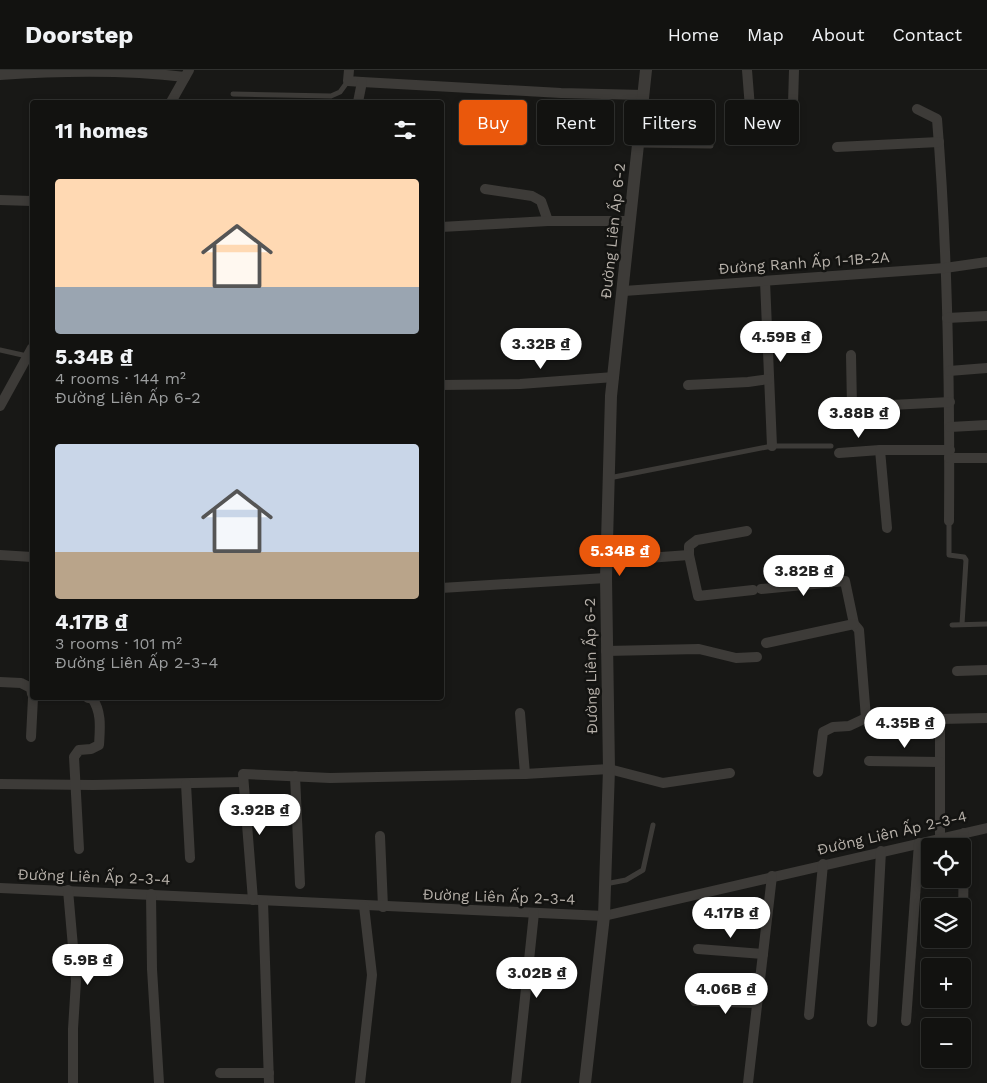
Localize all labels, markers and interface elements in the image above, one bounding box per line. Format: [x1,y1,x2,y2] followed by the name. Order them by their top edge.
[25,21,133,49] text: Doorstep
[668,24,719,45] text: Home
[747,24,784,45] text: Map
[812,24,864,45] text: About
[892,24,962,45] text: Contact
[459,100,527,145] chip: Buy
[537,100,614,145] chip: Rent
[624,100,715,145] chip: Filters
[725,100,799,145] chip: New
[391,116,419,144] icon: filters
[55,118,148,143] text: 11 homes
[595,162,629,300] street label: Đường Liên Ấp 6-2
[192,211,282,301] icon: home
[718,246,890,278] street label: Đường Ranh Ấp 1-1B-2A
[735,320,827,363] pin: 4.59B ₫
[751,327,811,346] text: 4.59B ₫
[495,328,587,370] pin: 3.32B ₫
[512,334,570,353] text: 3.32B ₫
[55,344,133,369] text: 5.34B ₫
[55,369,186,388] text: 4 rooms · 144 m²
[55,388,201,407] text: Đường Liên Ấp 6-2
[813,396,905,439] pin: 3.88B ₫
[829,403,889,422] text: 3.88B ₫
[192,476,282,566] icon: home
[574,534,666,577] pin: 5.34B ₫
[590,541,650,560] text: 5.34B ₫
[758,554,850,597] pin: 3.82B ₫
[774,561,834,580] text: 3.82B ₫
[579,598,601,734] street label: Đường Liên Ấp 6-2
[55,609,128,634] text: 4.17B ₫
[55,634,182,653] text: 3 rooms · 101 m²
[55,653,218,672] text: Đường Liên Ấp 2-3-4
[859,706,951,749] pin: 4.35B ₫
[875,713,935,732] text: 4.35B ₫
[214,794,306,836] pin: 3.92B ₫
[230,800,290,819] text: 3.92B ₫
[815,805,969,859] street label: Đường Liên Ấp 2-3-4
[921,838,971,1068] map controls
[921,838,971,888] button: locate
[17,863,171,889] street label: Đường Liên Ấp 2-3-4
[422,883,576,909] street label: Đường Liên Ấp 2-3-4
[685,896,777,939] pin: 4.17B ₫
[921,898,971,948] button: layers
[703,903,759,922] text: 4.17B ₫
[47,944,129,986] pin: 5.9B ₫
[63,950,113,969] text: 5.9B ₫
[491,956,583,999] pin: 3.02B ₫
[921,958,971,1008] button: +
[507,963,567,982] text: 3.02B ₫
[680,972,772,1015] pin: 4.06B ₫
[696,979,756,998] text: 4.06B ₫
[921,1018,971,1068] button: −

